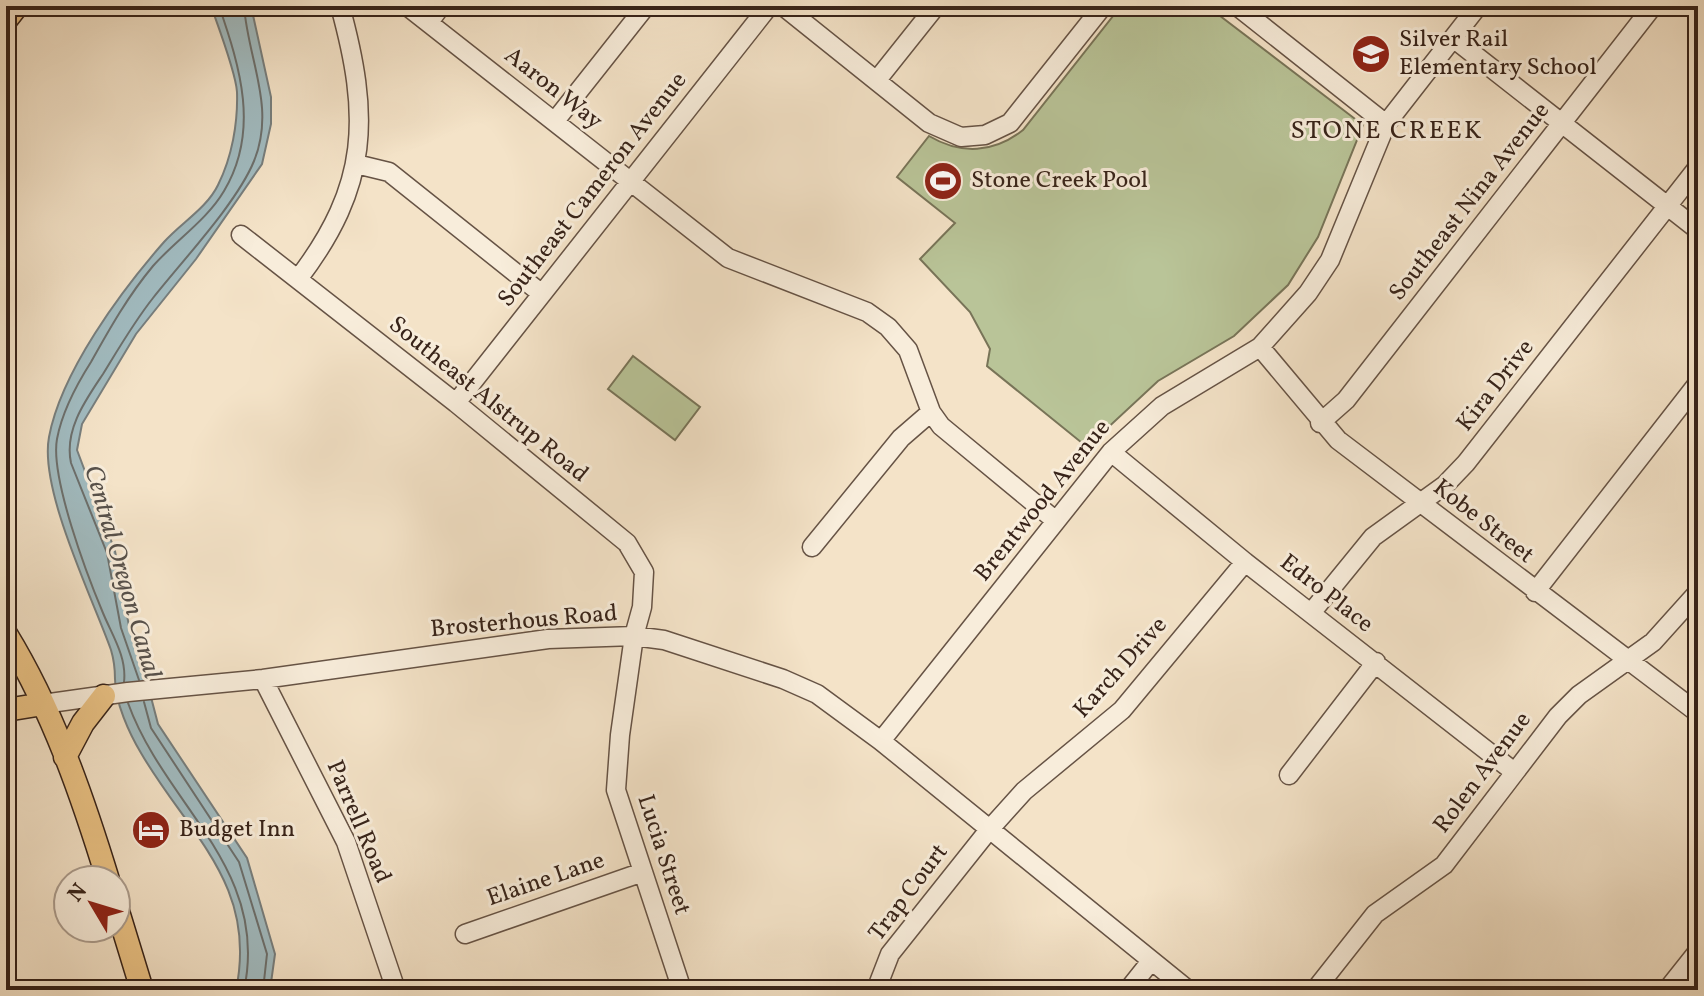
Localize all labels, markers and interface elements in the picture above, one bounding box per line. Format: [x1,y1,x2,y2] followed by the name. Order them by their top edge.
[1399,23,1597,85] place label: Silver Rail Elementary School
[1350,33,1392,75] school or university icon: Silver Rail Elementary School
[497,40,609,138] street label: Aaron Way
[490,65,696,315] street label: Southeast Cameron Avenue
[1382,96,1558,308] street label: Southeast Nina Avenue
[1290,113,1484,149] district label: STONE CREEK
[922,160,964,202] sports icon: Stone Creek Pool
[971,164,1148,198] place label: Stone Creek Pool
[381,309,595,491] street label: Southeast Alstrup Road
[1449,333,1543,439] street label: Kira Drive
[967,413,1119,589] street label: Brentwood Avenue
[74,461,170,683] water label: Central Oregon Canal
[1425,472,1541,572] street label: Kobe Street
[1272,547,1380,641] street label: Edro Place
[429,597,619,647] street label: Brosterhous Road
[1066,610,1176,726] street label: Karch Drive
[1426,705,1540,841] street label: Rolen Avenue
[317,755,399,889] street label: Parrell Road
[628,790,698,920] street label: Lucia Street
[130,809,172,851] hotel icon: Budget Inn
[179,813,295,847] place label: Budget Inn
[861,837,957,949] street label: Trap Court
[483,844,609,916] street label: Elaine Lane
[52,864,132,944] north arrow
[61,877,95,909] text: N

